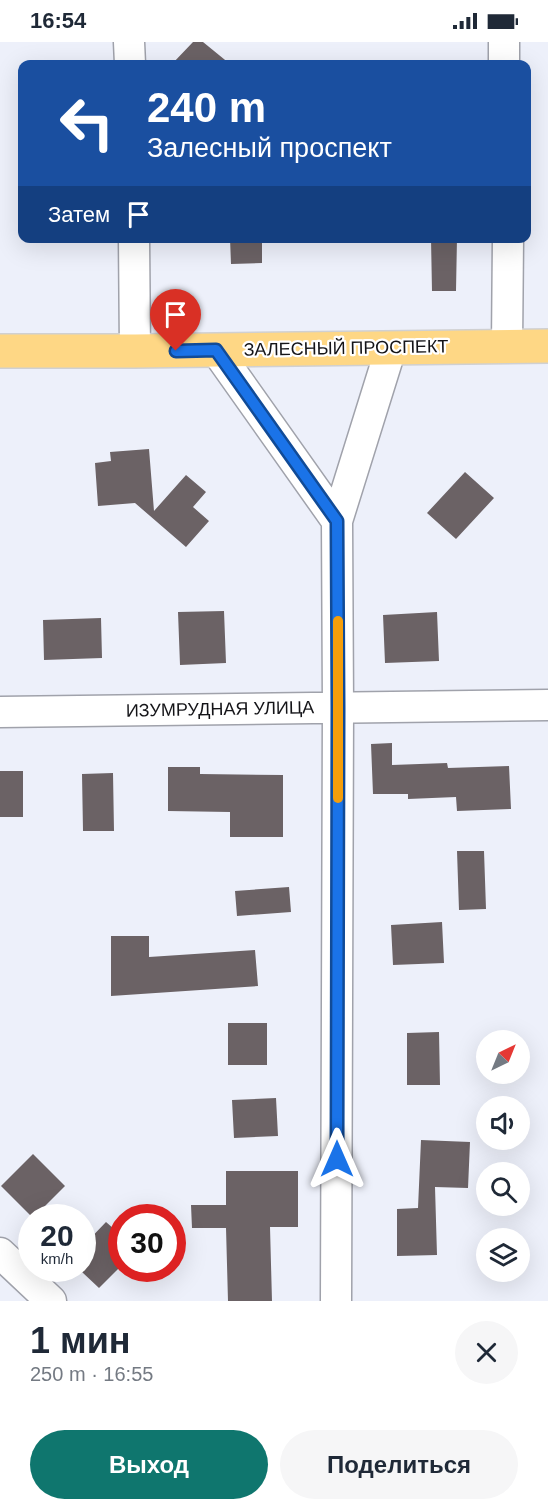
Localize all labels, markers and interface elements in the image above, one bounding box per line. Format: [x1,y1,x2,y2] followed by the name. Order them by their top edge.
[30,8,86,33] text: 16:54
[48,84,126,162] icon: left
[147,84,266,131] text: 240 m
[147,133,392,163] text: Залесный проспект
[122,198,155,231] icon: arrive
[48,202,110,227] text: Затем
[150,289,201,351] pin
[159,298,192,331] icon: arrive
[243,335,449,360] street label: ЗАЛЕСНЫЙ ПРОСПЕКТ
[126,697,314,721] street label: ИЗУМРУДНАЯ УЛИЦА
[476,1030,530,1084] north arrow
[476,1030,530,1282] map controls
[476,1096,530,1150] button: sound
[305,1127,369,1191] position arrow
[476,1162,530,1216] button: search
[108,1204,186,1282] speed limit sign: 30
[40,1219,74,1252] text: 20
[476,1228,530,1282] button: layers
[41,1250,73,1267] text: km/h
[30,1320,131,1361] text: 1 мин
[455,1321,518,1384] button: close
[30,1363,153,1385] text: 250 m · 16:55
[30,1430,268,1499] button: Выход
[280,1430,518,1499] button: Поделиться

